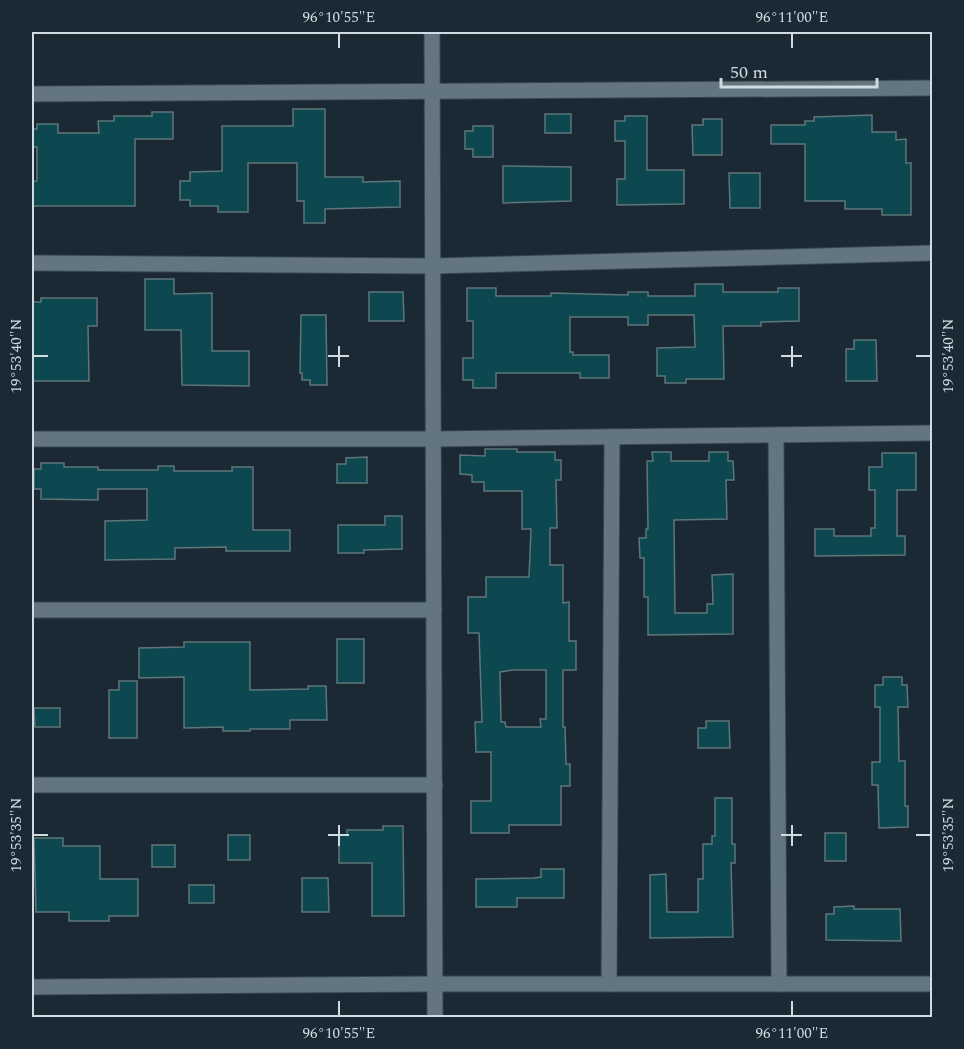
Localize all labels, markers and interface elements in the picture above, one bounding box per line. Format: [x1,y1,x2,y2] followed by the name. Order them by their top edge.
[303,6,375,29] text: 96°10'55"E
[756,6,828,29] text: 96°11'00"E
[721,51,877,89] scale bar
[730,59,768,86] text: 50 m
[5,318,28,394] text: 19°53'40"N
[937,318,960,394] text: 19°53'40"N
[5,797,28,873] text: 19°53'35"N
[937,797,960,873] text: 19°53'35"N
[303,1022,375,1045] text: 96°10'55"E
[756,1022,828,1045] text: 96°11'00"E

